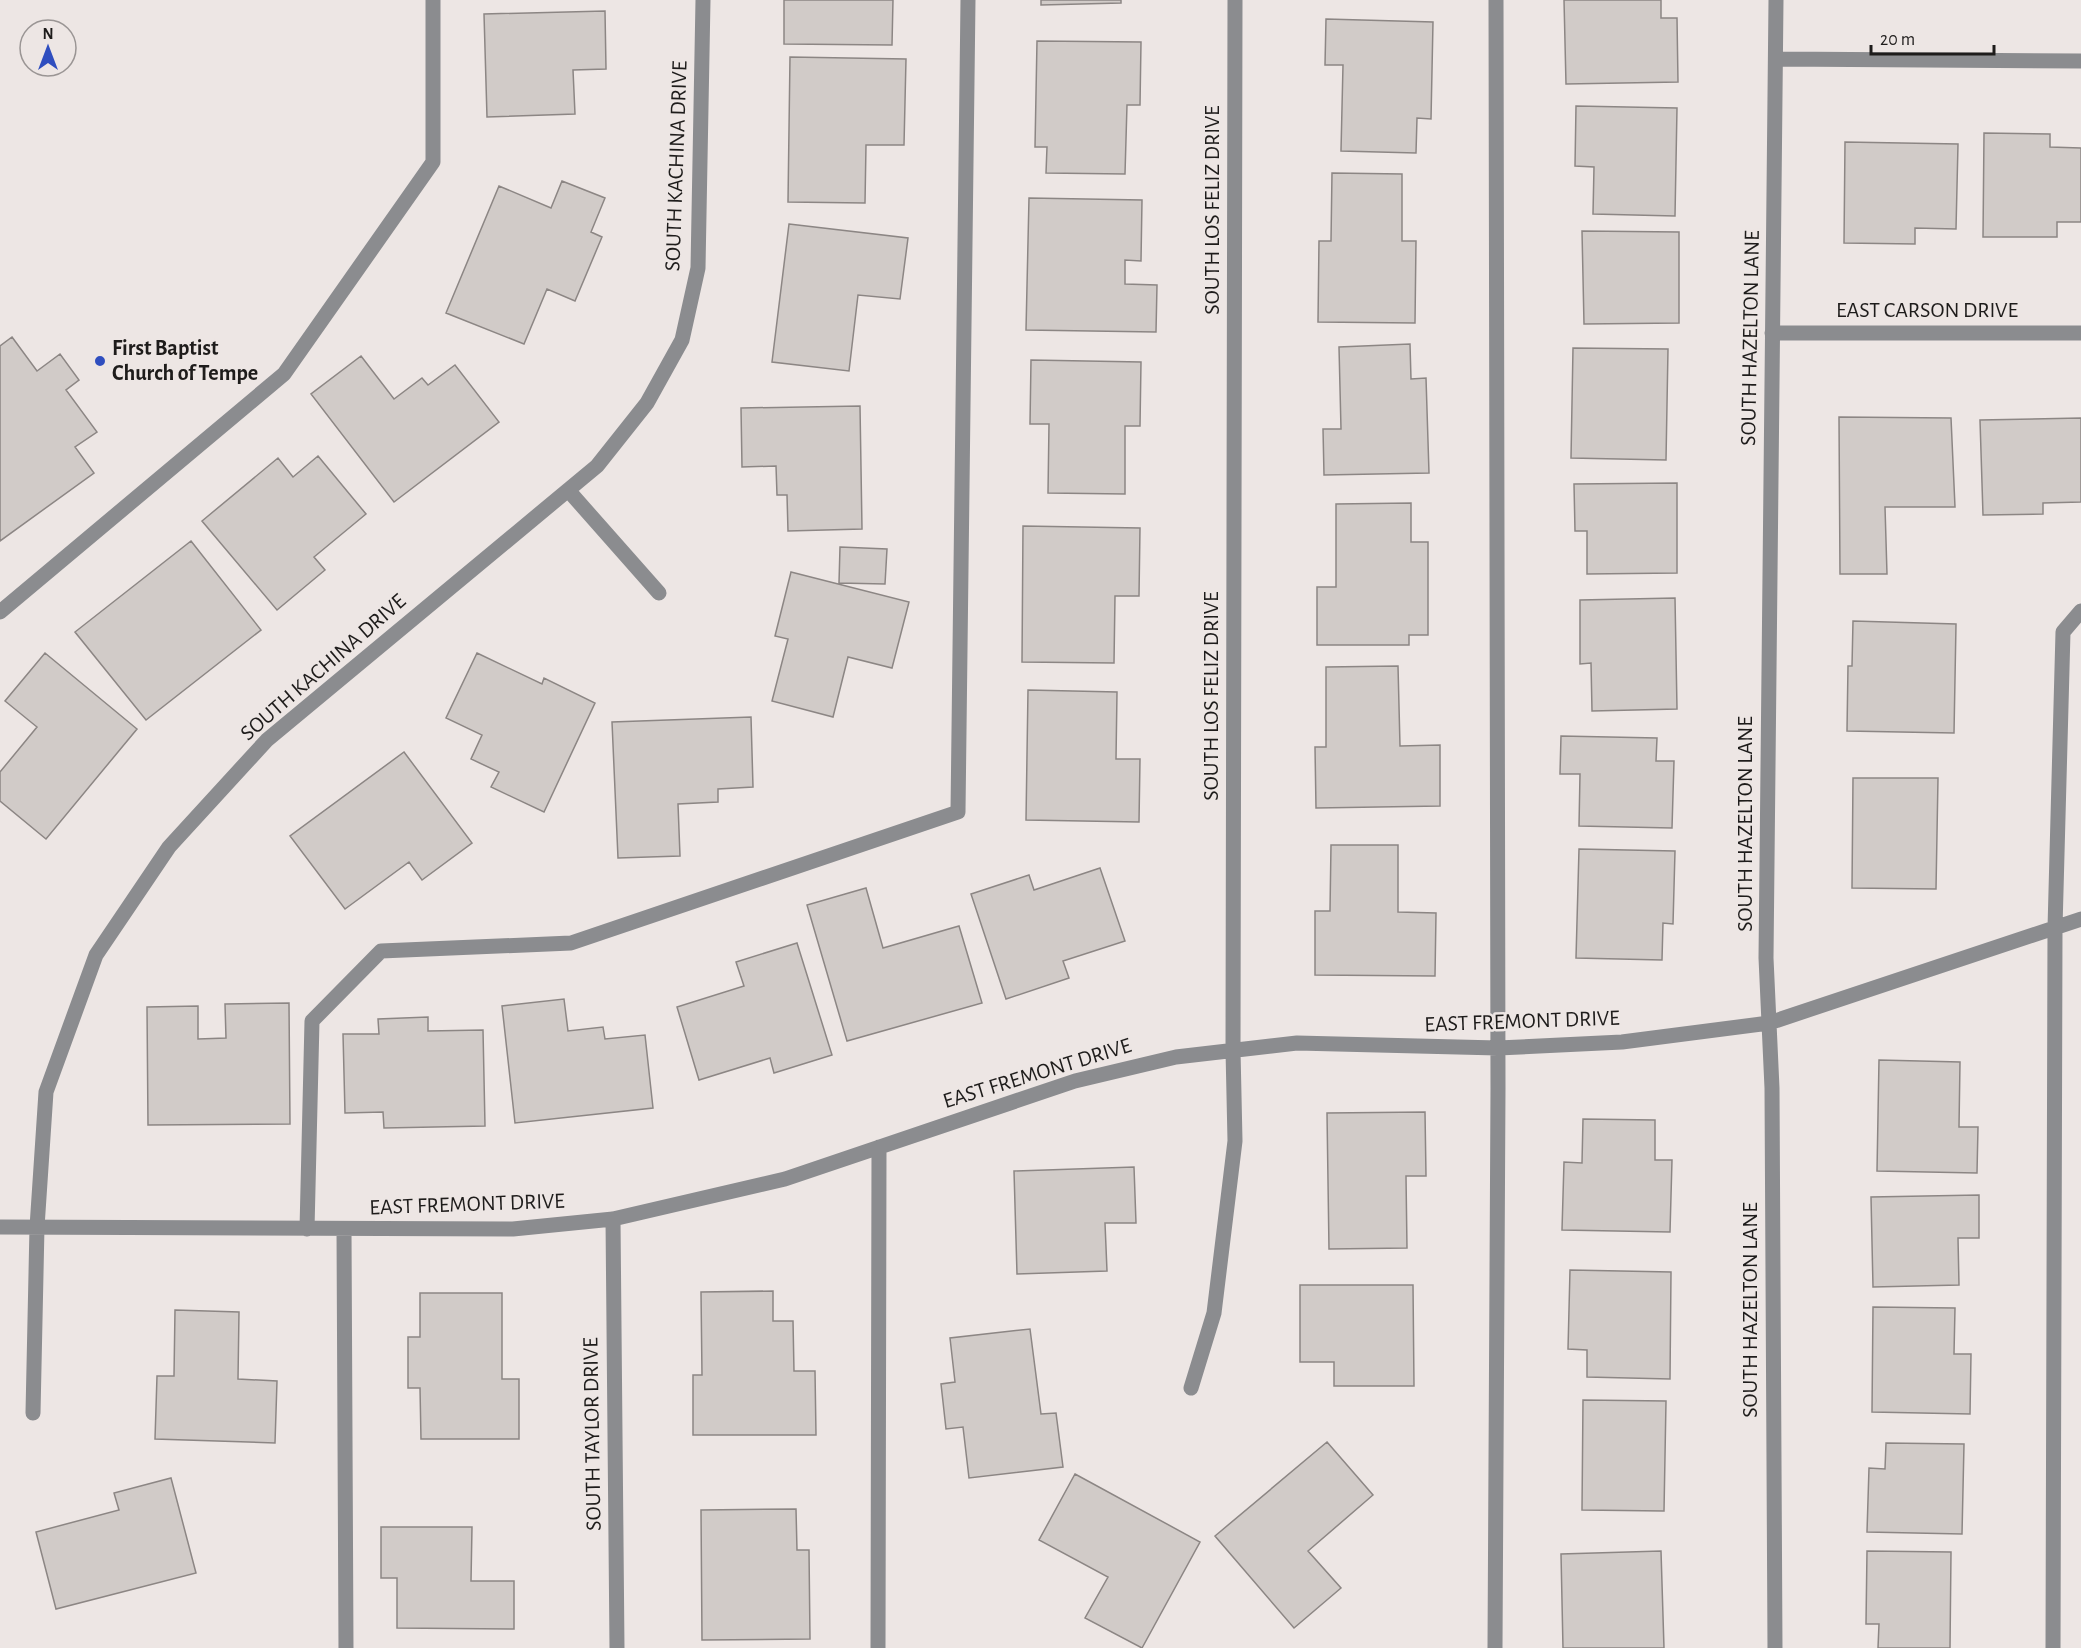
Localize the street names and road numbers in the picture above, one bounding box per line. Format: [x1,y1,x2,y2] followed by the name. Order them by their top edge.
[661,60,691,272] street label: SOUTH KACHINA DRIVE
[1201,105,1223,315] street label: SOUTH LOS FELIZ DRIVE
[1737,230,1763,446] street label: SOUTH HAZELTON LANE
[1836,299,2018,321] street label: EAST CARSON DRIVE
[236,589,410,744] street label: SOUTH KACHINA DRIVE
[1200,591,1222,801] street label: SOUTH LOS FELIZ DRIVE
[1734,716,1756,932] street label: SOUTH HAZELTON LANE
[1424,1007,1620,1035] street label: EAST FREMONT DRIVE
[940,1034,1134,1112] street label: EAST FREMONT DRIVE
[369,1190,565,1218] street label: EAST FREMONT DRIVE
[1739,1202,1761,1418] street label: SOUTH HAZELTON LANE
[579,1337,605,1531] street label: SOUTH TAYLOR DRIVE

